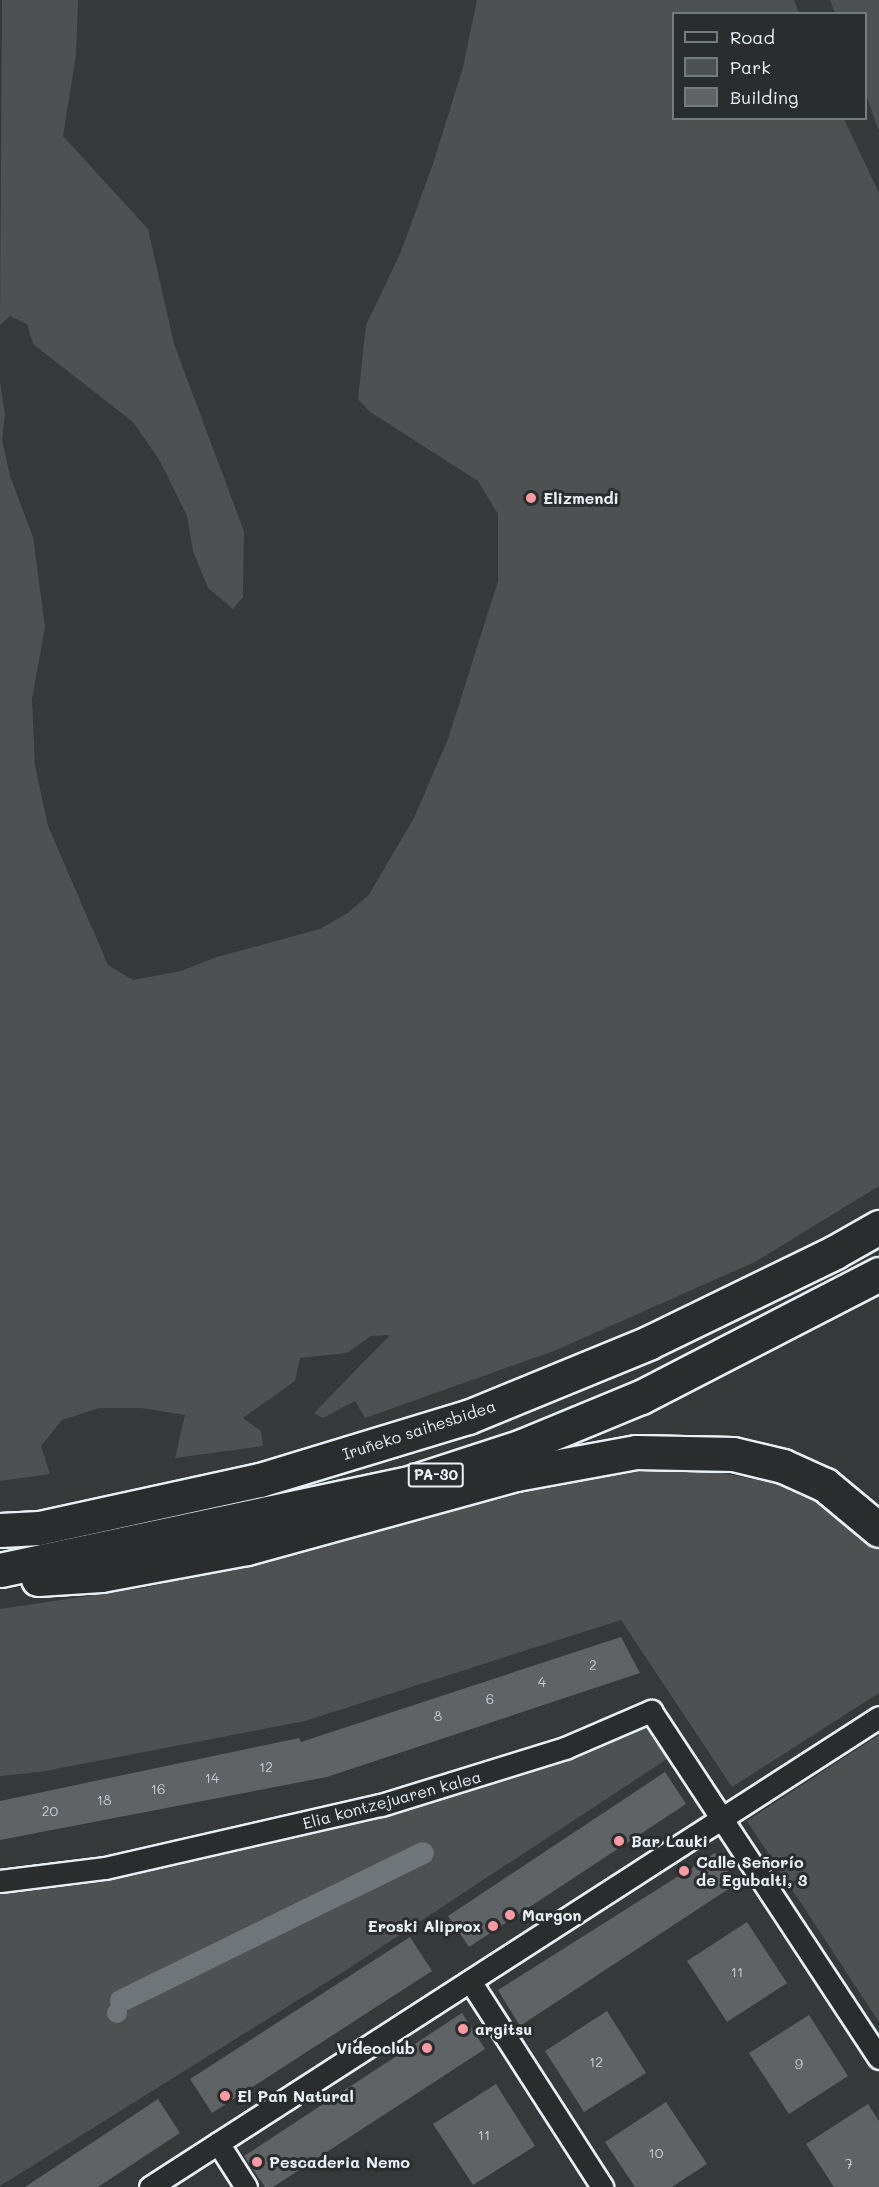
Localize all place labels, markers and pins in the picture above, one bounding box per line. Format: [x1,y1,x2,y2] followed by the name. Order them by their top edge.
[543,488,619,508] place label: Elizmendi
[524,491,538,505] marker: Elizmendi
[631,1831,708,1851] place label: Bar Lauki
[612,1834,626,1848] marker: Bar Lauki
[696,1852,807,1890] place label: Calle Señorío de Egubalti, 3
[677,1864,691,1878] marker: Calle Señorío de Egubalti, 3
[522,1905,582,1925] place label: Margon
[503,1908,517,1922] marker: Margon
[367,1916,481,1936] place label: Eroski Aliprox
[486,1919,500,1933] marker: Eroski Aliprox
[475,2019,532,2039] place label: argitsu
[456,2022,470,2036] marker: argitsu
[336,2038,415,2058] place label: Videoclub
[420,2041,434,2055] marker: Videoclub
[237,2086,354,2106] place label: El Pan Natural
[218,2089,232,2103] marker: El Pan Natural
[269,2152,410,2172] place label: Pescaderia Nemo
[250,2155,264,2169] marker: Pescaderia Nemo

